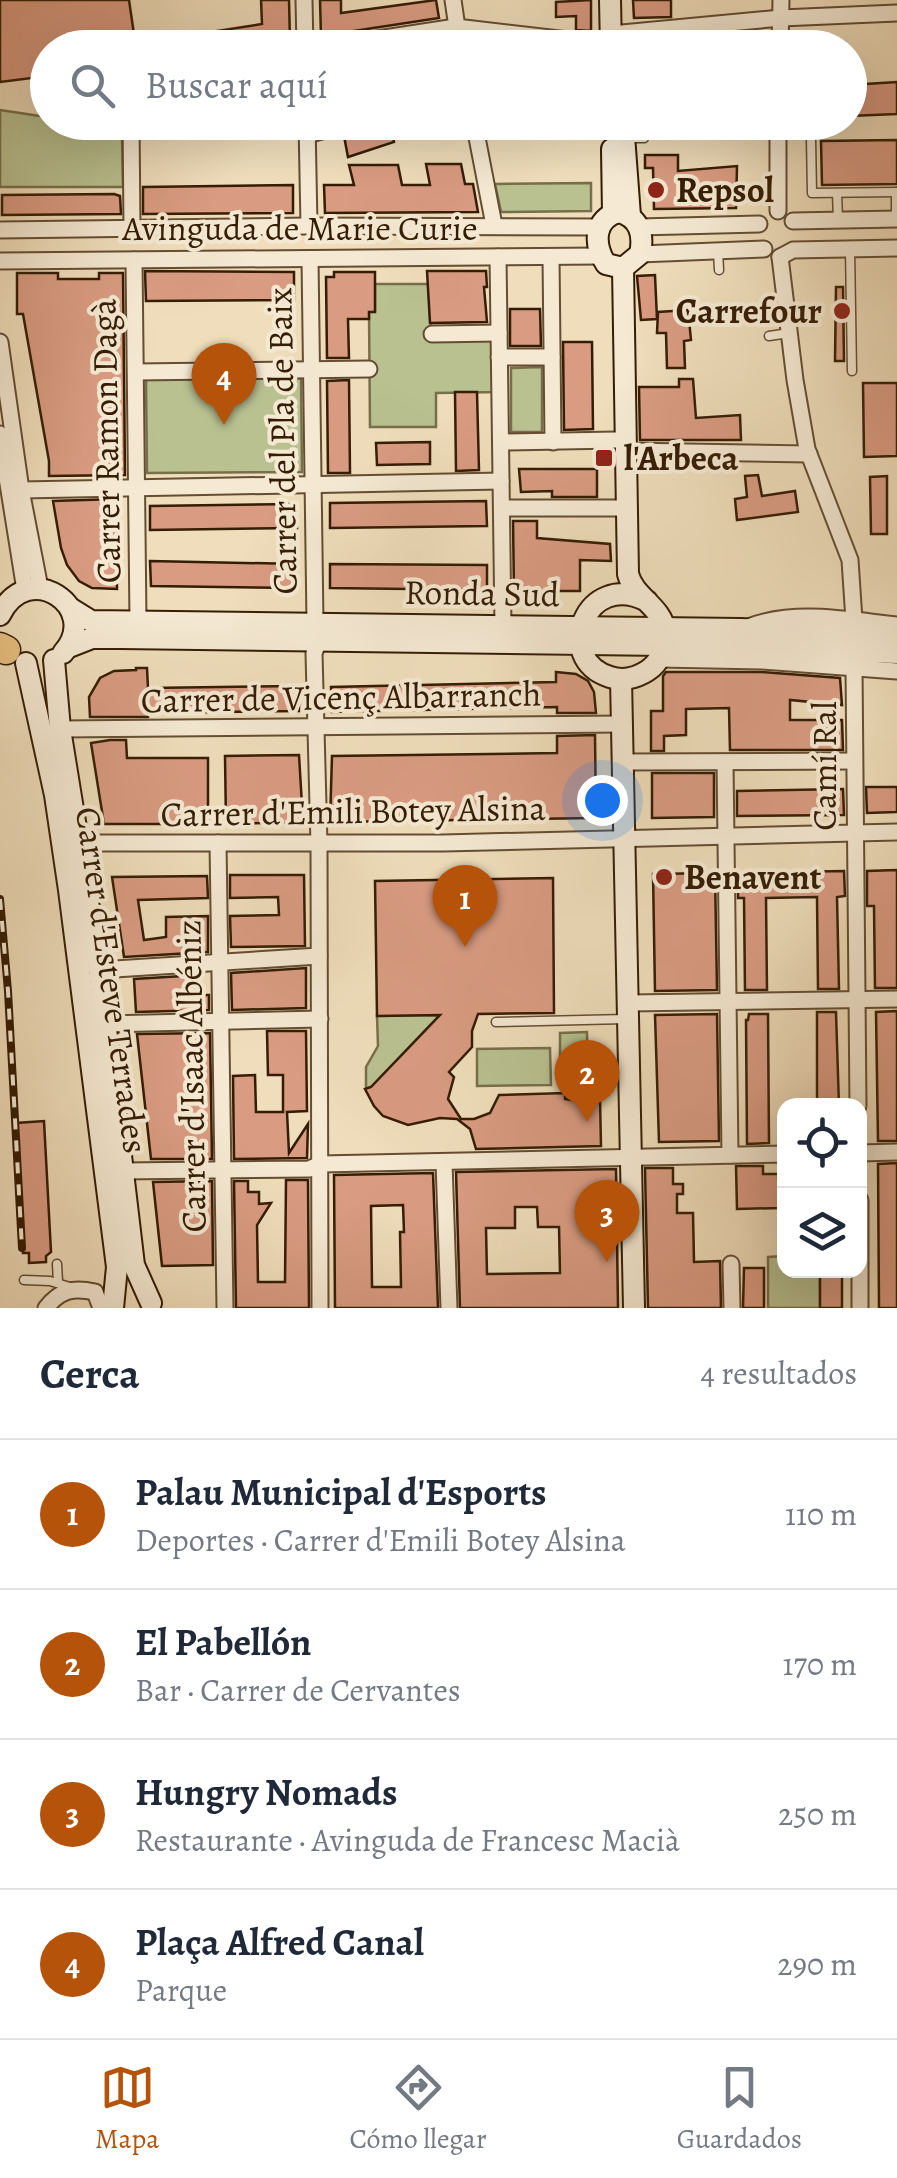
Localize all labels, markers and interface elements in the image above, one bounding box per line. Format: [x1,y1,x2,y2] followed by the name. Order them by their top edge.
[30,30,867,140] search box
[65,58,120,113] icon: search
[145,59,328,111] text: Buscar aquí
[676,166,774,214] place label: Repsol
[645,179,667,201] marker: Repsol
[121,204,478,252] street label: Avinguda de Marie Curie
[255,287,309,595] street label: Carrer del Pla de Baix
[676,287,822,335] place label: Carrefour
[80,298,132,584] street label: Carrer Ramon Dagà
[831,300,853,322] marker: Carrefour
[192,342,256,425] pin: 4
[624,434,739,482] place label: l'Arbeca
[593,447,615,469] marker: l'Arbeca
[404,568,560,618] street label: Ronda Sud
[140,670,542,724] street label: Carrer de Vicenç Albarranch
[800,701,848,831] street label: Camí Ral
[577,775,628,826] your location
[160,784,547,838] street label: Carrer d'Emili Botey Alsina
[64,804,160,1156] street label: Carrer d'Esteve Terrades
[684,853,822,901] place label: Benavent
[432,864,498,947] pin: 1
[653,866,675,888] marker: Benavent
[164,919,218,1233] street label: Carrer d'Isaac Albéniz
[554,1040,620,1122] pin: 2
[777,1098,867,1278] map controls
[777,1098,867,1188] button: locate
[574,1180,640,1262] pin: 3
[777,1188,867,1278] button: layers
[40,1345,139,1402] text: Cerca
[700,1351,857,1395] text: 4 resultados
[135,1466,547,1518] text: Palau Municipal d'Esports
[67,1492,78,1536] text: 1
[785,1492,857,1536] text: 110 m
[135,1518,626,1562] text: Deportes · Carrer d'Emili Botey Alsina
[135,1616,311,1668] text: El Pabellón
[65,1642,80,1686] text: 2
[783,1642,857,1686] text: 170 m
[135,1668,461,1712] text: Bar · Carrer de Cervantes
[135,1766,398,1818] text: Hungry Nomads
[66,1792,79,1836] text: 3
[778,1792,857,1836] text: 250 m
[135,1818,680,1862] text: Restaurante · Avinguda de Francesc Macià
[135,1916,424,1968] text: Plaça Alfred Canal
[65,1942,80,1986] text: 4
[777,1942,857,1986] text: 290 m
[135,1968,227,2012] text: Parque
[95,2060,159,2158] tab: Mapa
[350,2060,487,2158] tab: Cómo llegar
[677,2060,802,2158] tab: Guardados

